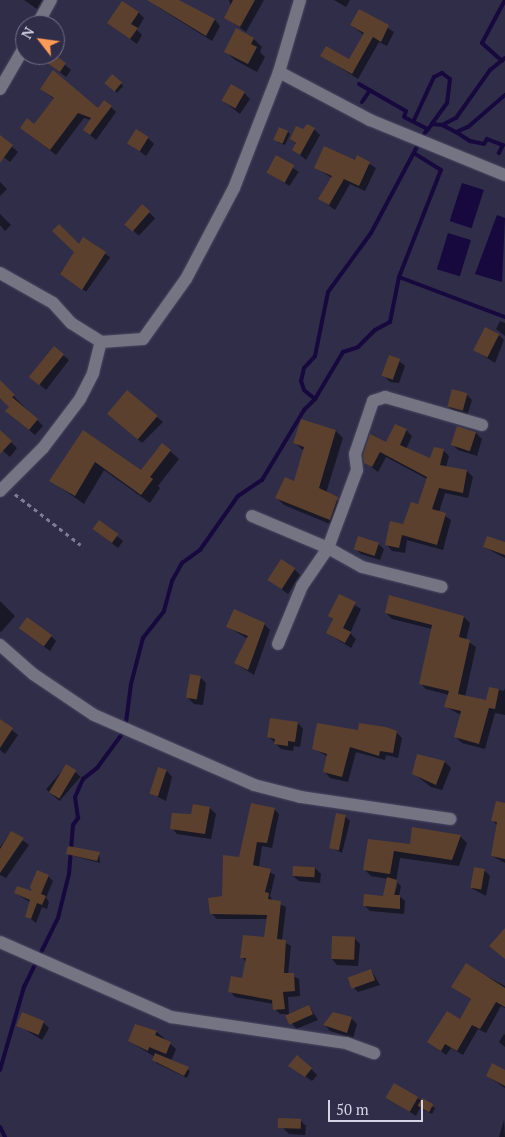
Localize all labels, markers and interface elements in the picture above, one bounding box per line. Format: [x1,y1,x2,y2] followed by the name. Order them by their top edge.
[15,15,65,65] north arrow
[17,23,38,42] text: N
[330,1090,425,1122] scale bar
[336,1099,369,1119] text: 50 m

